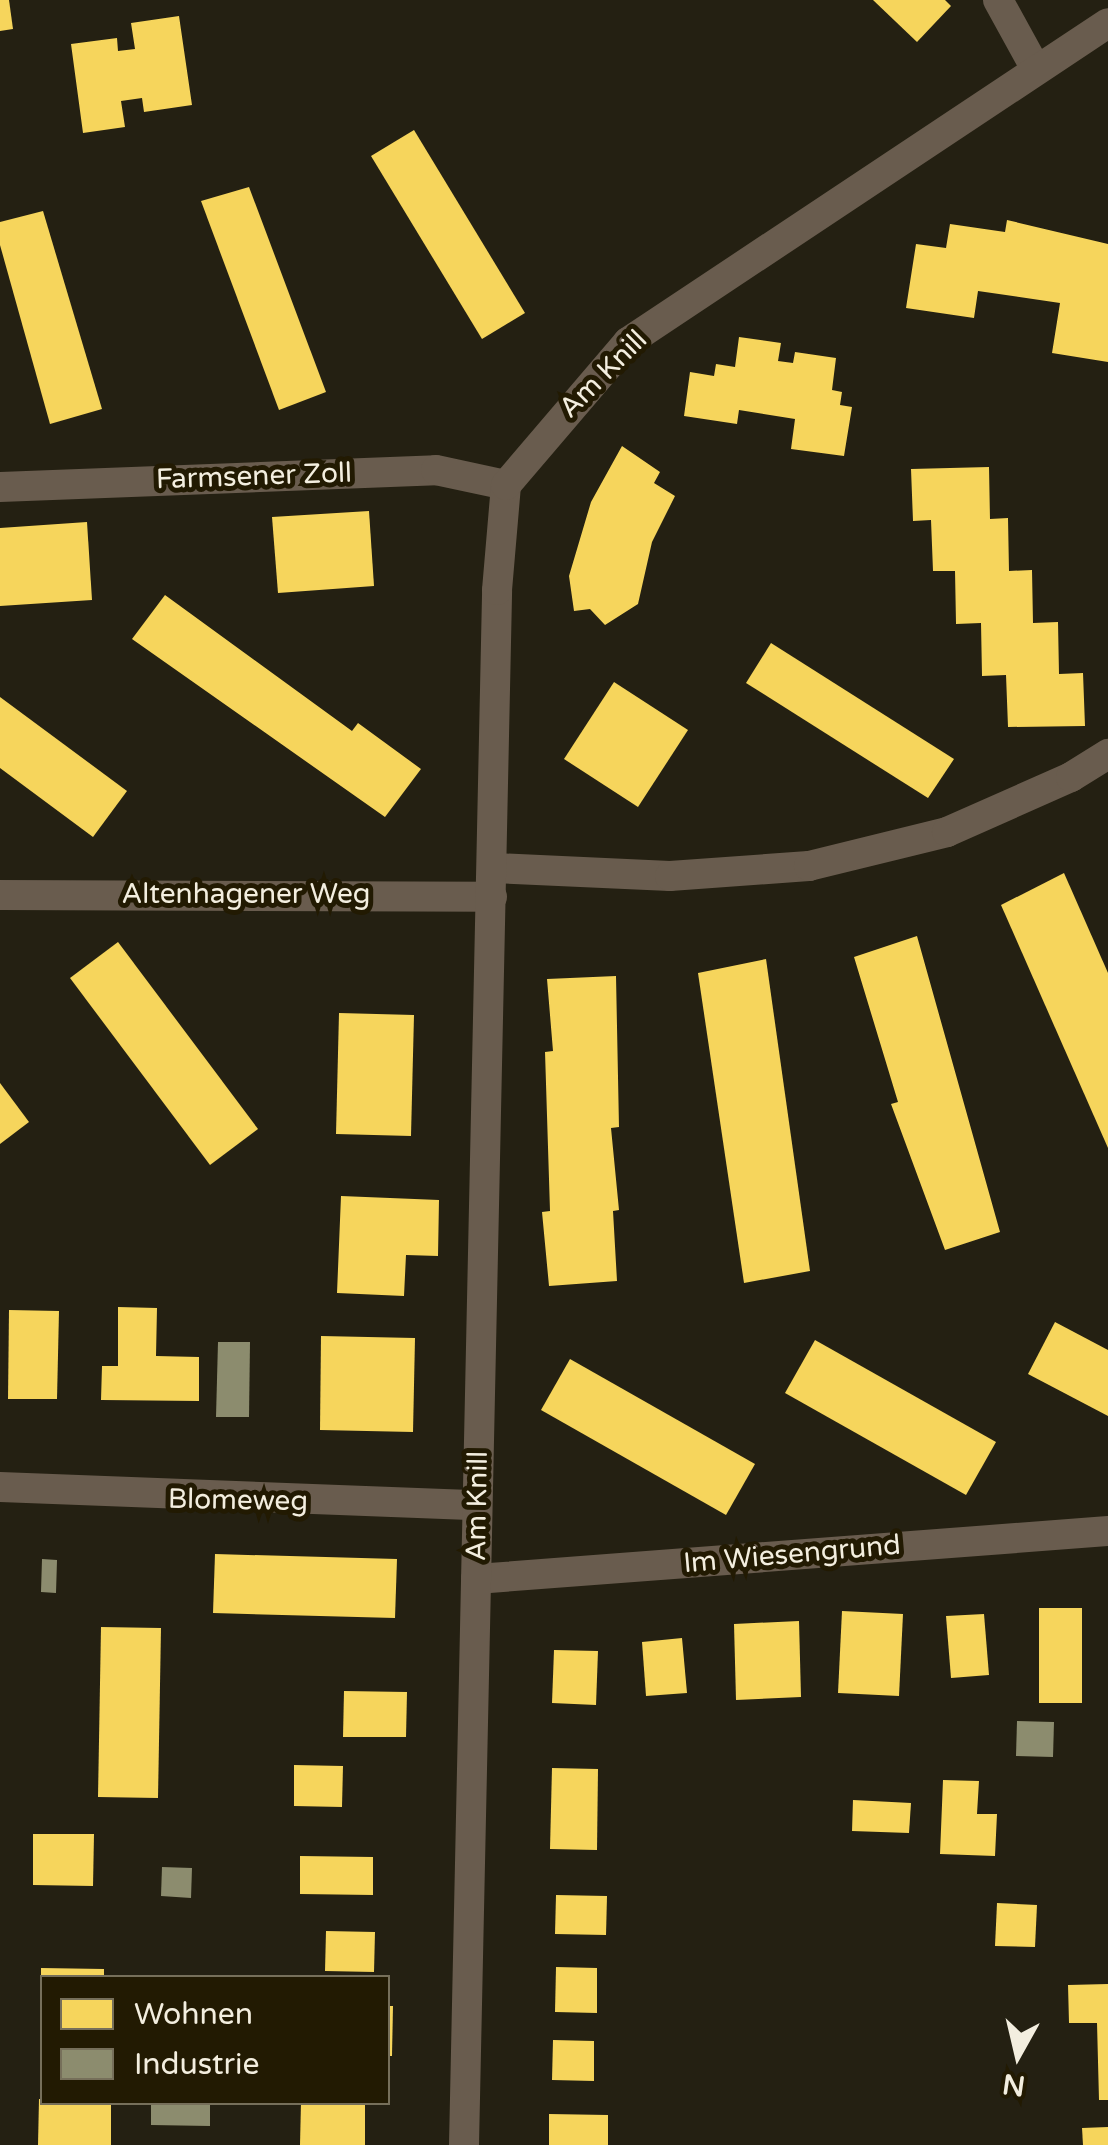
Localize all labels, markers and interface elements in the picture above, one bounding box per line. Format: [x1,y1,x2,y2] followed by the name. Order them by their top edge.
[552,323,654,425] street label: Am Knill
[155,456,353,496] street label: Farmsener Zoll
[122,877,370,911] street label: Altenhagener Weg
[459,1450,495,1562] street label: Am Knill
[168,1482,308,1518] street label: Blomeweg
[682,1528,902,1580] street label: Im Wiesengrund
[40,1975,390,2105] legend
[134,1996,253,2033] text: Wohnen
[968,2005,1068,2105] north arrow
[134,2046,259,2083] text: Industrie
[1000,2066,1027,2103] text: N

